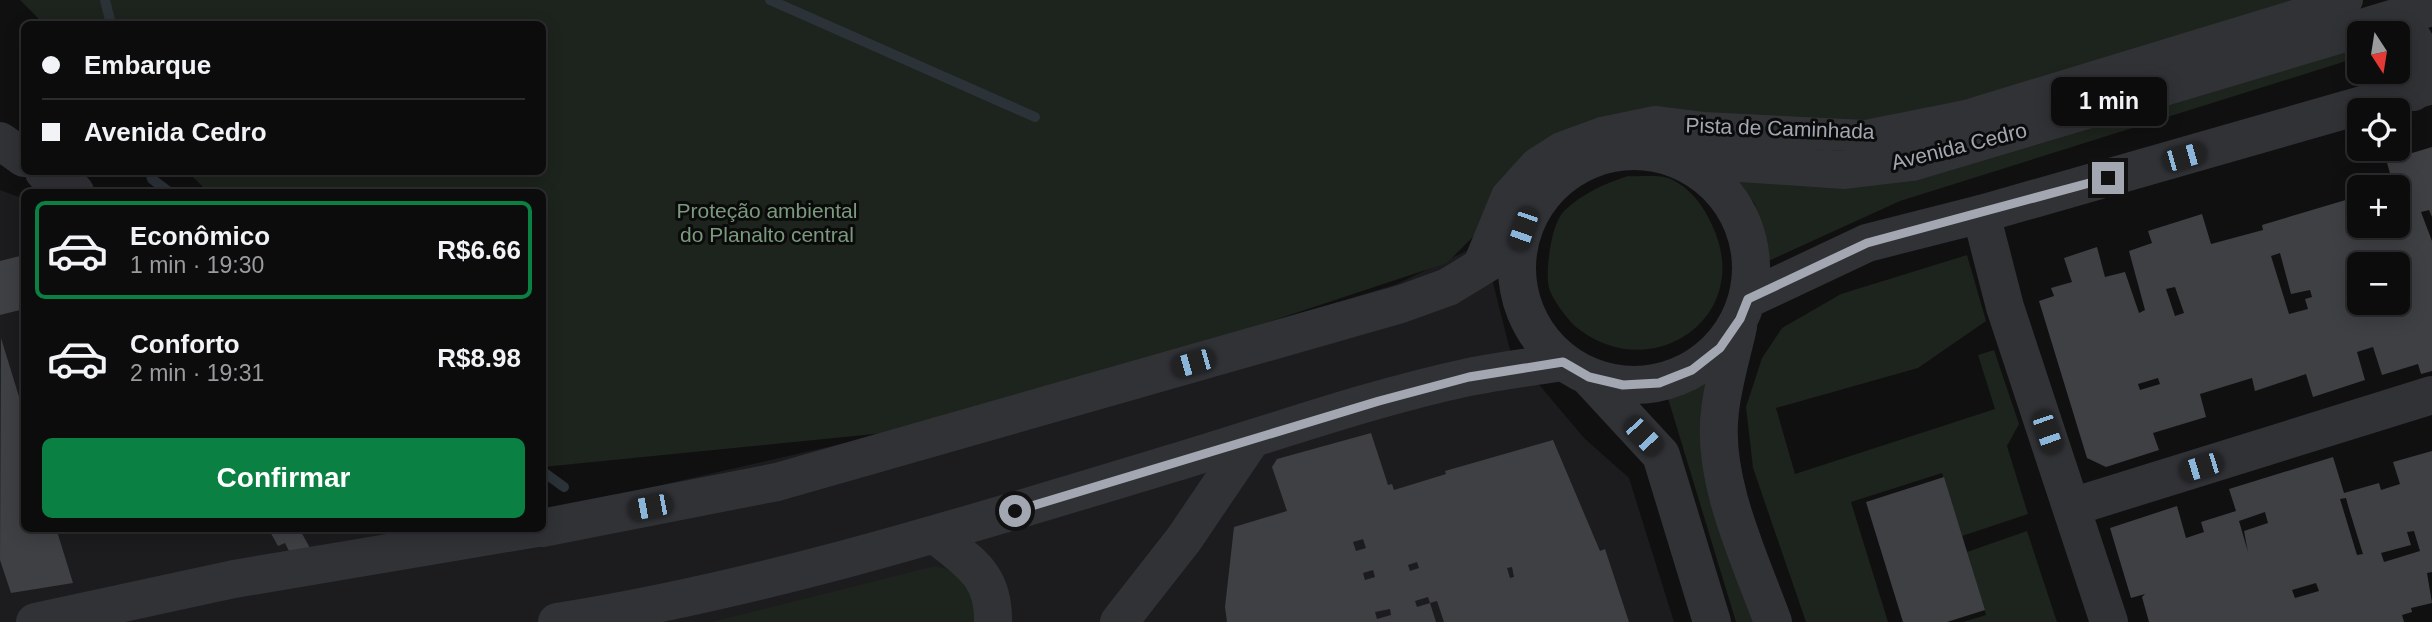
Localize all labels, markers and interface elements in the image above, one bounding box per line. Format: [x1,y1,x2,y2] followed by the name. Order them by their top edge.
[2347,21,2410,84] north arrow
[2347,21,2410,315] map controls
[84,50,211,80] text: Embarque
[2050,76,2166,125] callout: 1 min
[2079,88,2139,114] text: 1 min
[2347,98,2410,161] button: locate
[1685,113,1875,143] street label: Pista de Caminhada
[84,117,267,147] text: Avenida Cedro
[1889,118,2029,174] street label: Avenida Cedro
[2161,141,2208,173] car
[2092,162,2124,194] route end
[2347,175,2410,238] button: +
[677,199,857,246] park label: Proteção ambiental do Planalto central
[1507,206,1540,252] car
[46,219,109,282] icon: car
[130,221,270,251] text: Econômico
[437,235,521,265] text: R$6.66
[130,252,264,278] text: 1 min · 19:30
[2347,252,2410,315] button: −
[46,327,109,390] icon: car
[130,329,240,359] text: Conforto
[437,343,521,373] text: R$8.98
[1170,347,1217,379] car
[130,360,264,386] text: 2 min · 19:31
[2031,409,2064,455] car
[1621,413,1666,459] car
[42,438,525,518] button: Confirmar
[2178,451,2225,483] car
[628,493,673,521] car
[999,495,1031,527] route start

